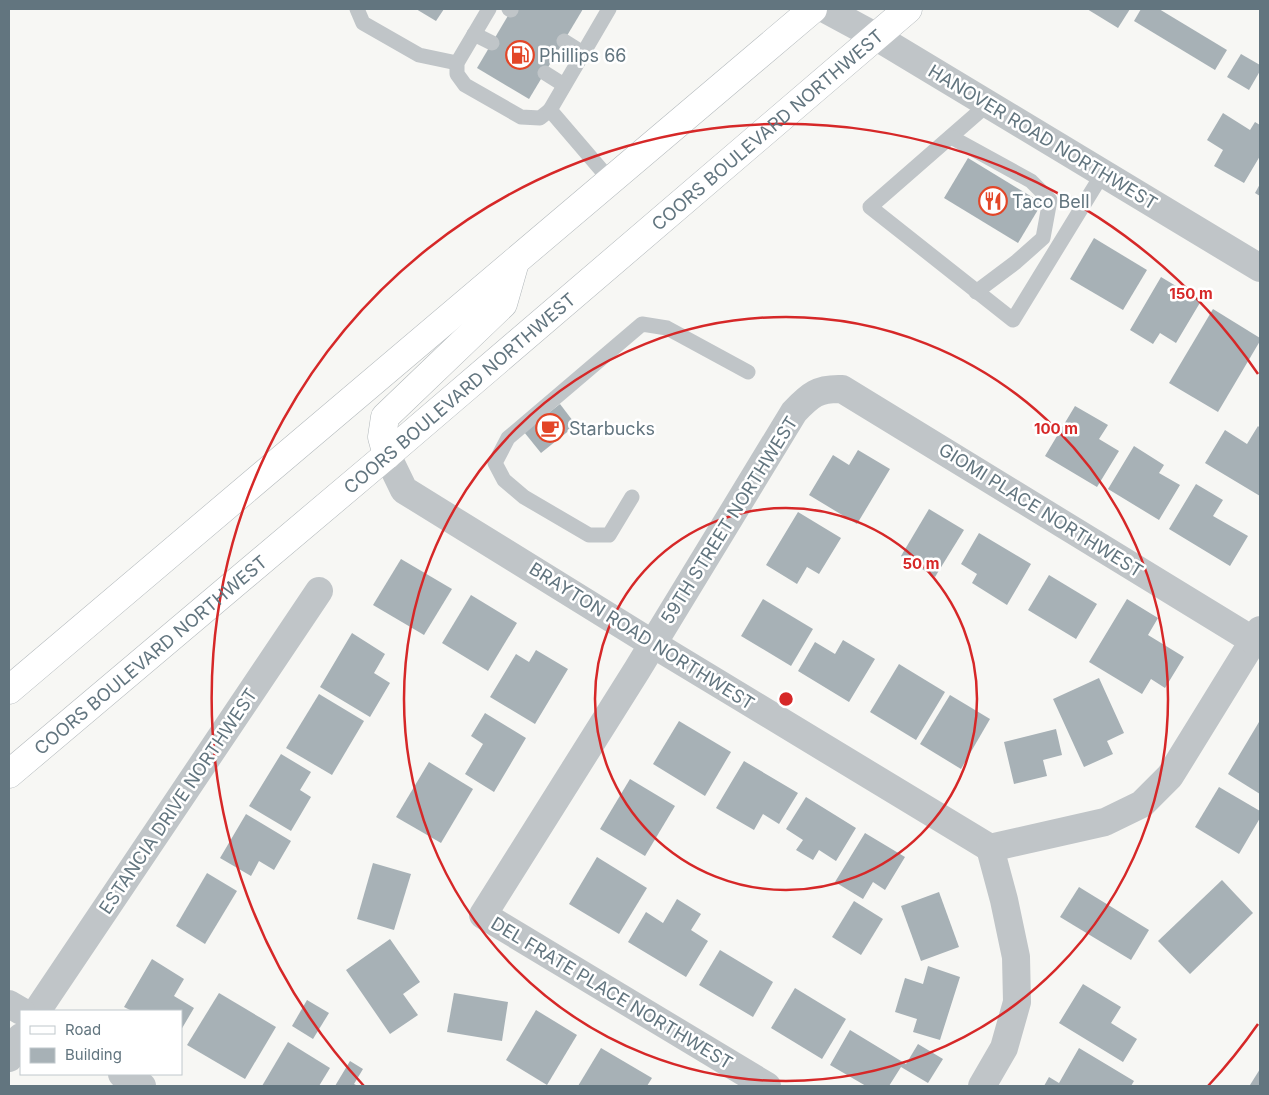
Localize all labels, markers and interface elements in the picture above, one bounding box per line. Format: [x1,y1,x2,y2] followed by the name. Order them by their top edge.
[647,25,887,234] street label: COORS BOULEVARD NORTHWEST
[505,40,535,70] fuel station icon: Phillips 66
[539,45,627,66] place label: Phillips 66
[925,60,1161,214] street label: HANOVER ROAD NORTHWEST
[978,186,1008,216] restaurant icon: Taco Bell
[1012,191,1090,212] place label: Taco Bell
[1169,284,1213,303] text: 150 m
[339,288,579,498] street label: COORS BOULEVARD NORTHWEST
[656,412,802,628] street label: 59TH STREET NORTHWEST
[535,413,565,443] cafe icon: Starbucks
[569,418,655,439] place label: Starbucks
[1034,419,1078,438] text: 100 m
[935,438,1147,582] street label: GIOMI PLACE NORTHWEST
[30,551,271,759] street label: COORS BOULEVARD NORTHWEST
[903,554,939,573] text: 50 m
[526,558,758,714] street label: BRAYTON ROAD NORTHWEST
[95,684,261,918] street label: ESTANCIA DRIVE NORTHWEST
[777,690,795,708] centre of rings
[488,912,736,1074] street label: DEL FRATE PLACE NORTHWEST
[20,1010,182,1075] legend
[65,1020,101,1039] text: Road
[65,1045,122,1064] text: Building

